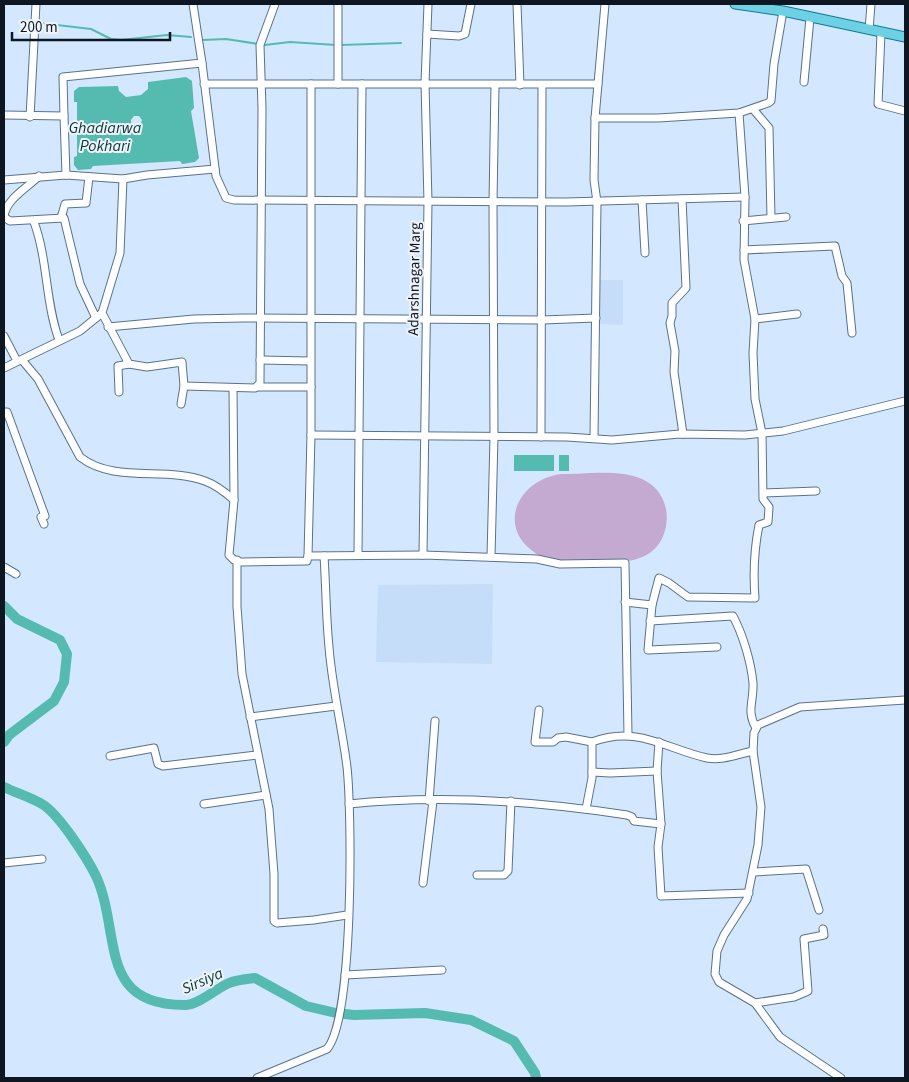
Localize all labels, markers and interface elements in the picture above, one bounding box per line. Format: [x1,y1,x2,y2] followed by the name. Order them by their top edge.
[12,10,170,42] scale bar
[20,17,58,38] text: 200 m
[69,117,142,157] water label: Ghadiarwa Pokhari
[403,222,426,336] street label: Adarshnagar Marg
[178,962,227,1000] water label: Sirsiya

